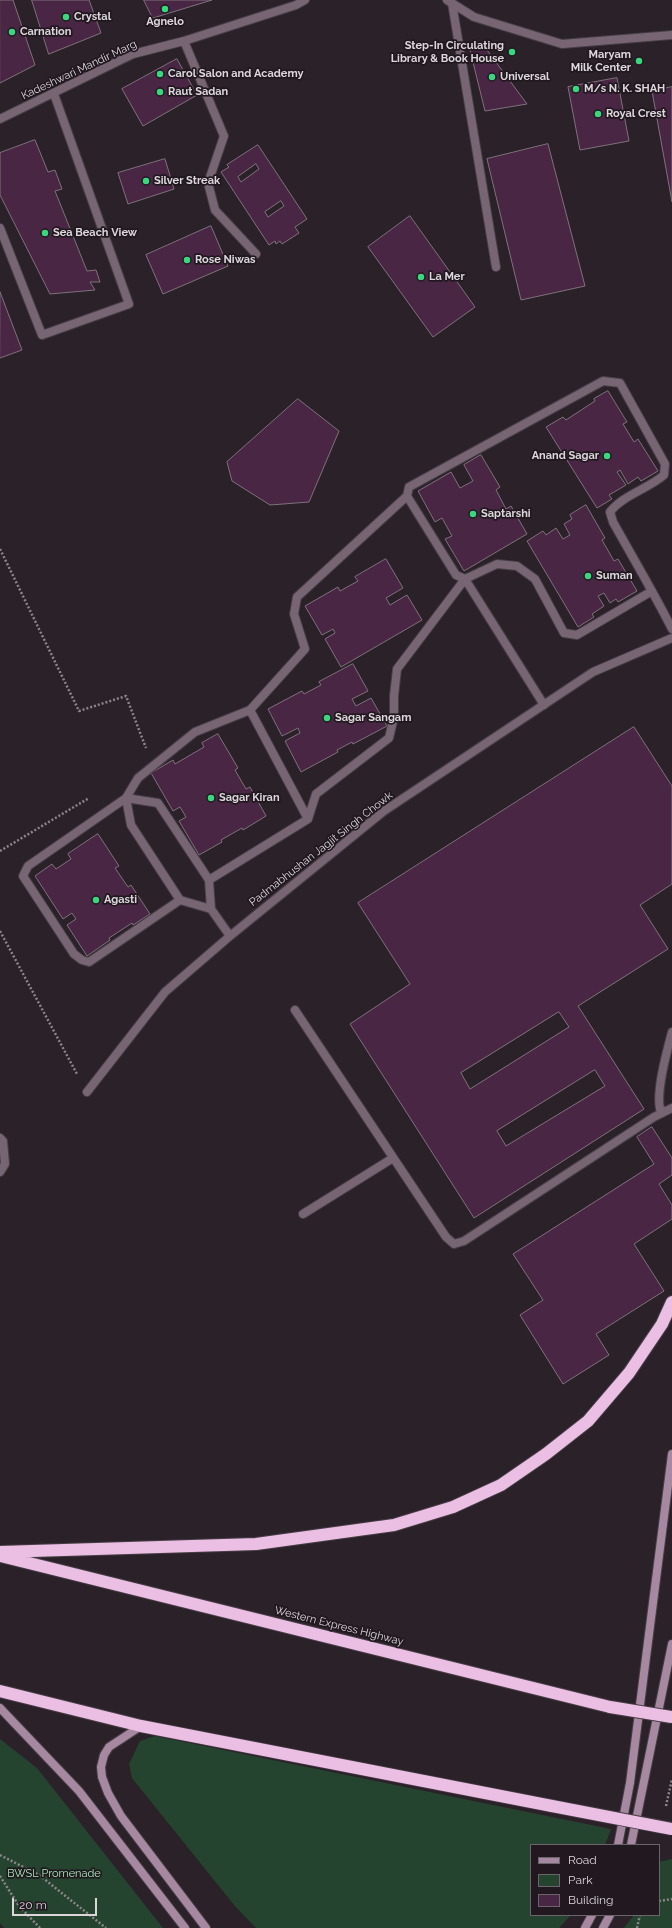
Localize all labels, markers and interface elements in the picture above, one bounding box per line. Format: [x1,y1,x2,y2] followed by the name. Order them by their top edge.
[160,4,170,14] marker: Agnelo
[74,10,111,24] place label: Crystal
[61,12,71,22] marker: Crystal
[146,15,184,29] place label: Agnelo
[20,25,71,39] place label: Carnation
[7,27,17,37] marker: Carnation
[19,37,139,103] street label: Kadeshwari Mandir Marg
[391,39,504,65] place label: Step-In Circulating Library & Book House
[507,47,517,57] marker: Step-In Circulating Library & Book House
[571,48,631,74] place label: Maryam Milk Center
[634,56,644,66] marker: Maryam Milk Center
[168,67,304,81] place label: Carol Salon and Academy
[155,69,165,79] marker: Carol Salon and Academy
[500,70,550,84] place label: Universal
[487,72,497,82] marker: Universal
[584,82,665,96] place label: M/s N. K. SHAH
[571,84,581,94] marker: M/s N. K. SHAH
[168,85,228,99] place label: Raut Sadan
[155,87,165,97] marker: Raut Sadan
[606,107,666,121] place label: Royal Crest
[593,109,603,119] marker: Royal Crest
[154,174,220,188] place label: Silver Streak
[141,176,151,186] marker: Silver Streak
[53,226,137,240] place label: Sea Beach View
[40,228,50,238] marker: Sea Beach View
[195,253,255,267] place label: Rose Niwas
[182,255,192,265] marker: Rose Niwas
[429,270,465,284] place label: La Mer
[416,272,426,282] marker: La Mer
[532,449,599,463] place label: Anand Sagar
[602,451,612,461] marker: Anand Sagar
[481,507,531,521] place label: Saptarshi
[468,509,478,519] marker: Saptarshi
[596,569,633,583] place label: Suman
[583,571,593,581] marker: Suman
[335,711,411,725] place label: Sagar Sangam
[322,713,332,723] marker: Sagar Sangam
[247,789,395,909] street label: Padmabhushan Jagjit Singh Chowk
[219,791,280,805] place label: Sagar Kiran
[206,793,216,803] marker: Sagar Kiran
[104,893,137,907] place label: Agasti
[91,895,101,905] marker: Agasti
[273,1604,405,1648] street label: Western Express Highway
[530,1844,660,1916] legend
[568,1853,597,1867] text: Road
[7,1867,101,1881] park label: BWSL Promenade
[568,1873,593,1887] text: Park
[14,1890,99,1916] scale bar
[568,1893,614,1907] text: Building
[19,1898,47,1912] text: 20 m

